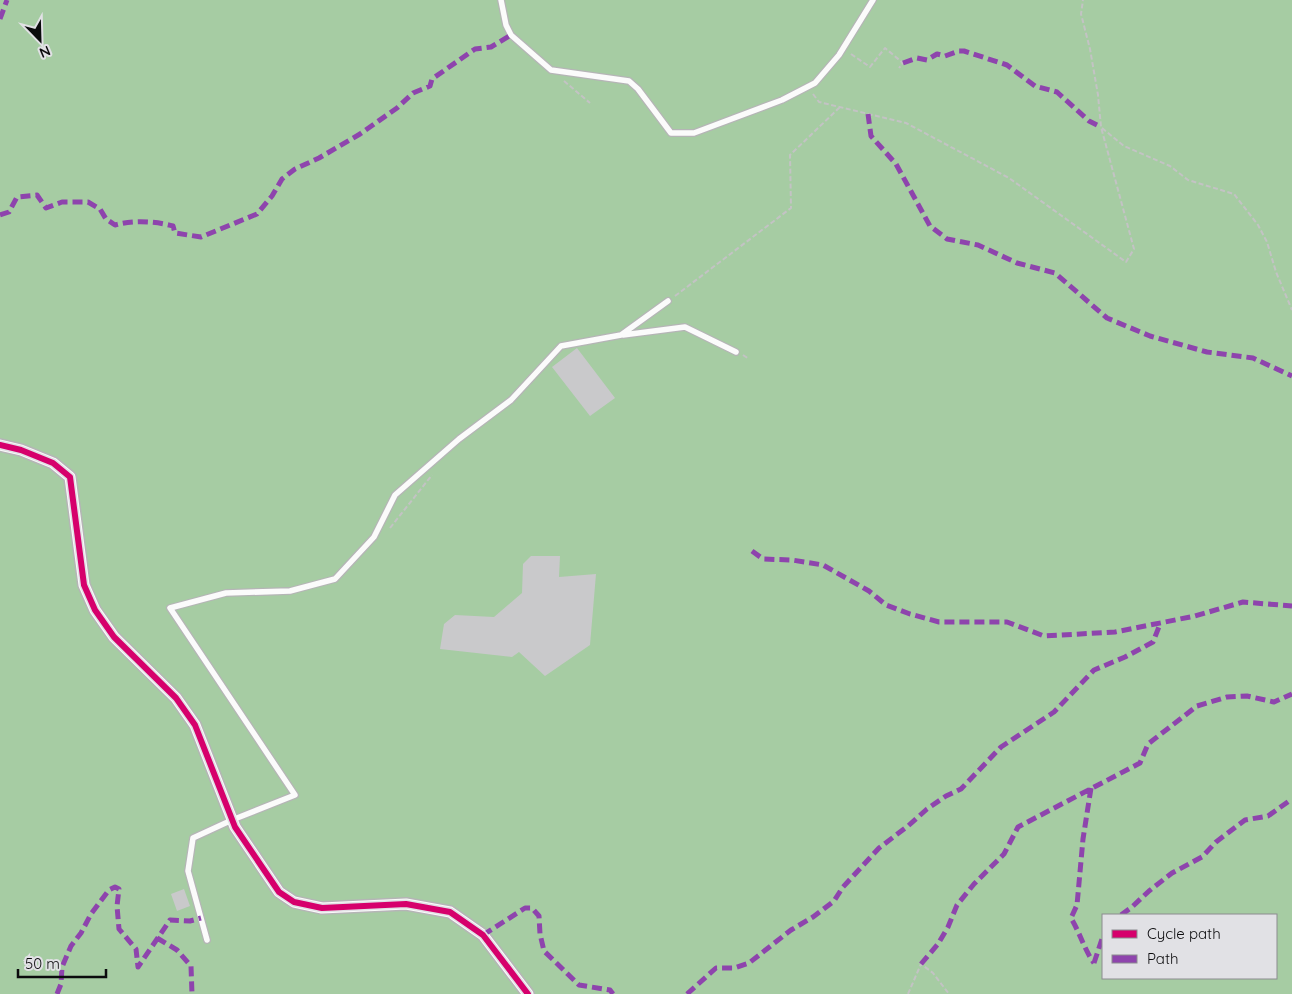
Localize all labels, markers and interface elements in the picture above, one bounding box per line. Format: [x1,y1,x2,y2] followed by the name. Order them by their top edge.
[15,15,65,65] north arrow
[37,42,53,62] text: N
[1102,914,1277,979] legend
[1147,924,1221,943] text: Cycle path
[18,946,105,978] scale bar
[1147,949,1179,968] text: Path
[25,954,60,973] text: 50 m

